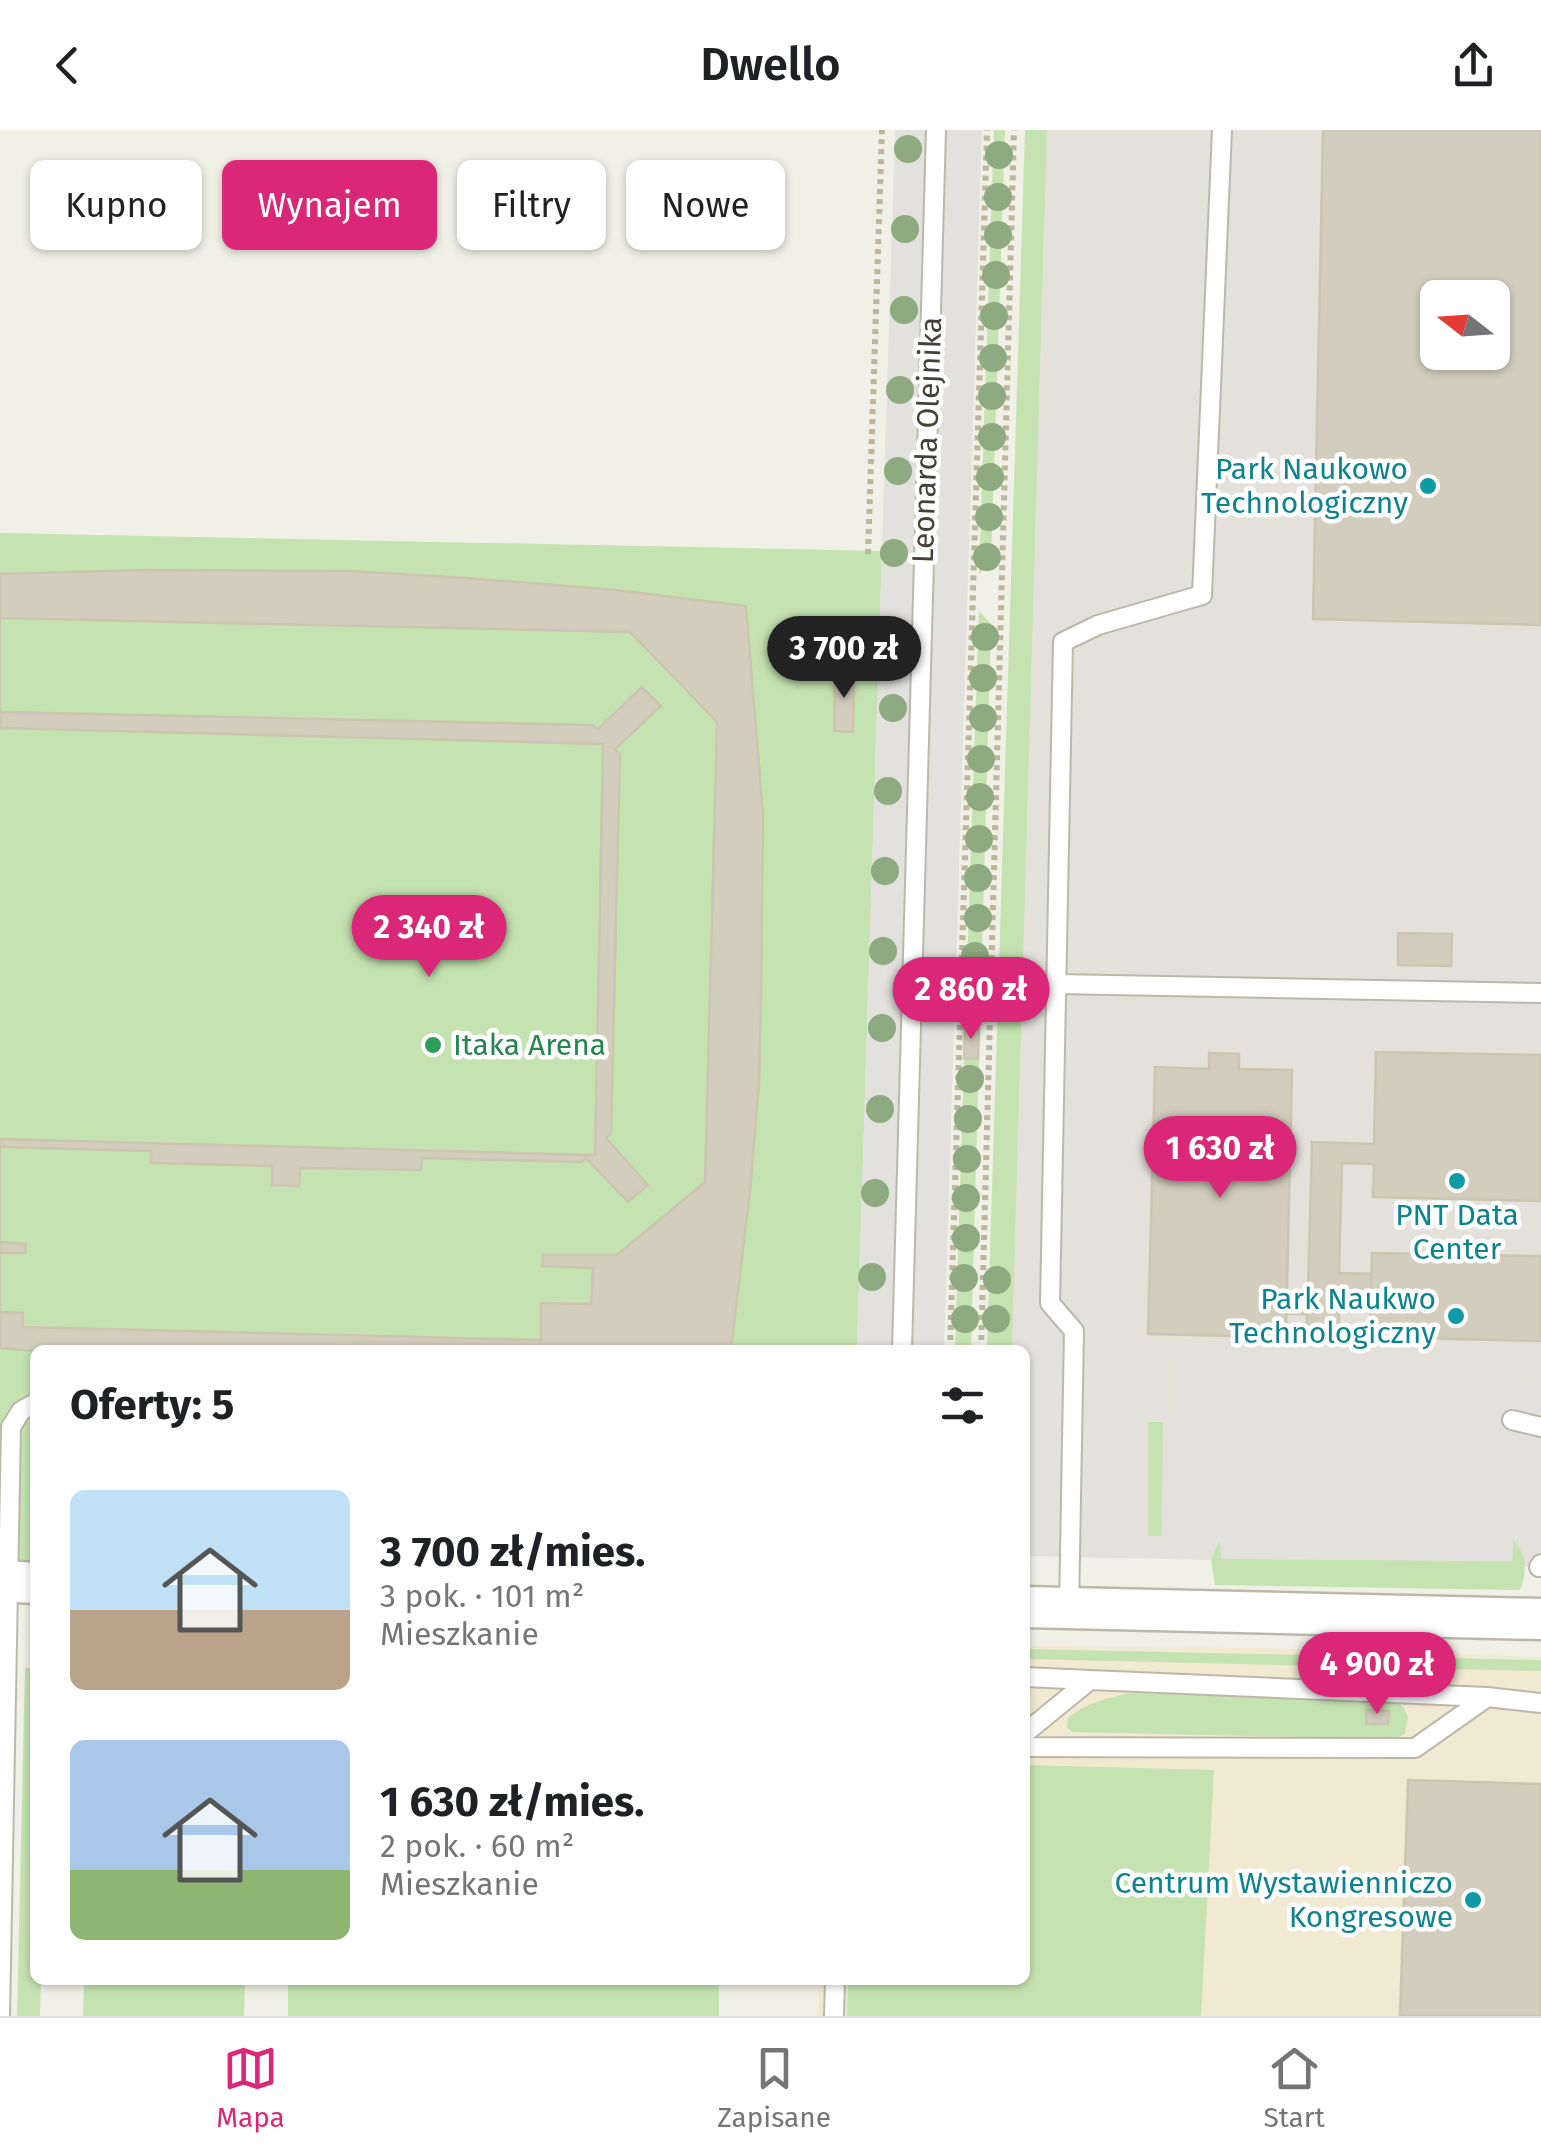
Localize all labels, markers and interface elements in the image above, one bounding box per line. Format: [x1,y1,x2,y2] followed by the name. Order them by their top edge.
[40,38,95,93] icon: back
[700,38,841,92] text: Dwello
[1446,38,1501,93] icon: share
[30,160,202,250] chip: Kupno
[222,160,437,250] chip: Wynajem
[457,160,606,250] chip: Filtry
[626,160,785,250] chip: Nowe
[1420,280,1510,370] north arrow
[1420,280,1510,370] map controls
[905,316,949,564] street label: Leonarda Olejnika
[1201,451,1408,521] place label: Park Naukowo Technologiczny
[1417,475,1439,497] marker: Park Naukowo Technologiczny
[741,616,947,701] pin: 3 700 zł
[789,629,899,667] text: 3 700 zł
[326,895,532,980] pin: 2 340 zł
[374,908,484,946] text: 2 340 zł
[868,957,1074,1042] pin: 2 860 zł
[915,970,1027,1008] text: 2 860 zł
[453,1027,606,1063] place label: Itaka Arena
[422,1034,444,1056] marker: Itaka Arena
[1117,1116,1323,1201] pin: 1 630 zł
[1166,1129,1274,1167] text: 1 630 zł
[1446,1170,1468,1192] marker: PNT Data Center
[1395,1197,1519,1267] place label: PNT Data Center
[1229,1281,1436,1351] place label: Park Naukwo Technologiczny
[1445,1305,1467,1327] marker: Park Naukwo Technologiczny
[935,1378,990,1433] icon: filters
[70,1380,234,1430] text: Oferty: 5
[380,1527,645,1577] text: 3 700 zł/mies.
[150,1530,270,1650] icon: home
[380,1577,584,1615] text: 3 pok. · 101 m²
[380,1615,539,1653] text: Mieszkanie
[1274,1632,1480,1717] pin: 4 900 zł
[1320,1645,1434,1683] text: 4 900 zł
[380,1777,644,1827] text: 1 630 zł/mies.
[150,1780,270,1900] icon: home
[380,1827,574,1865] text: 2 pok. · 60 m²
[380,1865,539,1903] text: Mieszkanie
[1115,1865,1453,1935] place label: Centrum Wystawienniczo Kongresowe
[1462,1889,1484,1911] marker: Centrum Wystawienniczo Kongresowe
[216,2041,285,2134] tab: Mapa
[717,2041,831,2134] tab: Zapisane
[1263,2041,1325,2134] tab: Start

